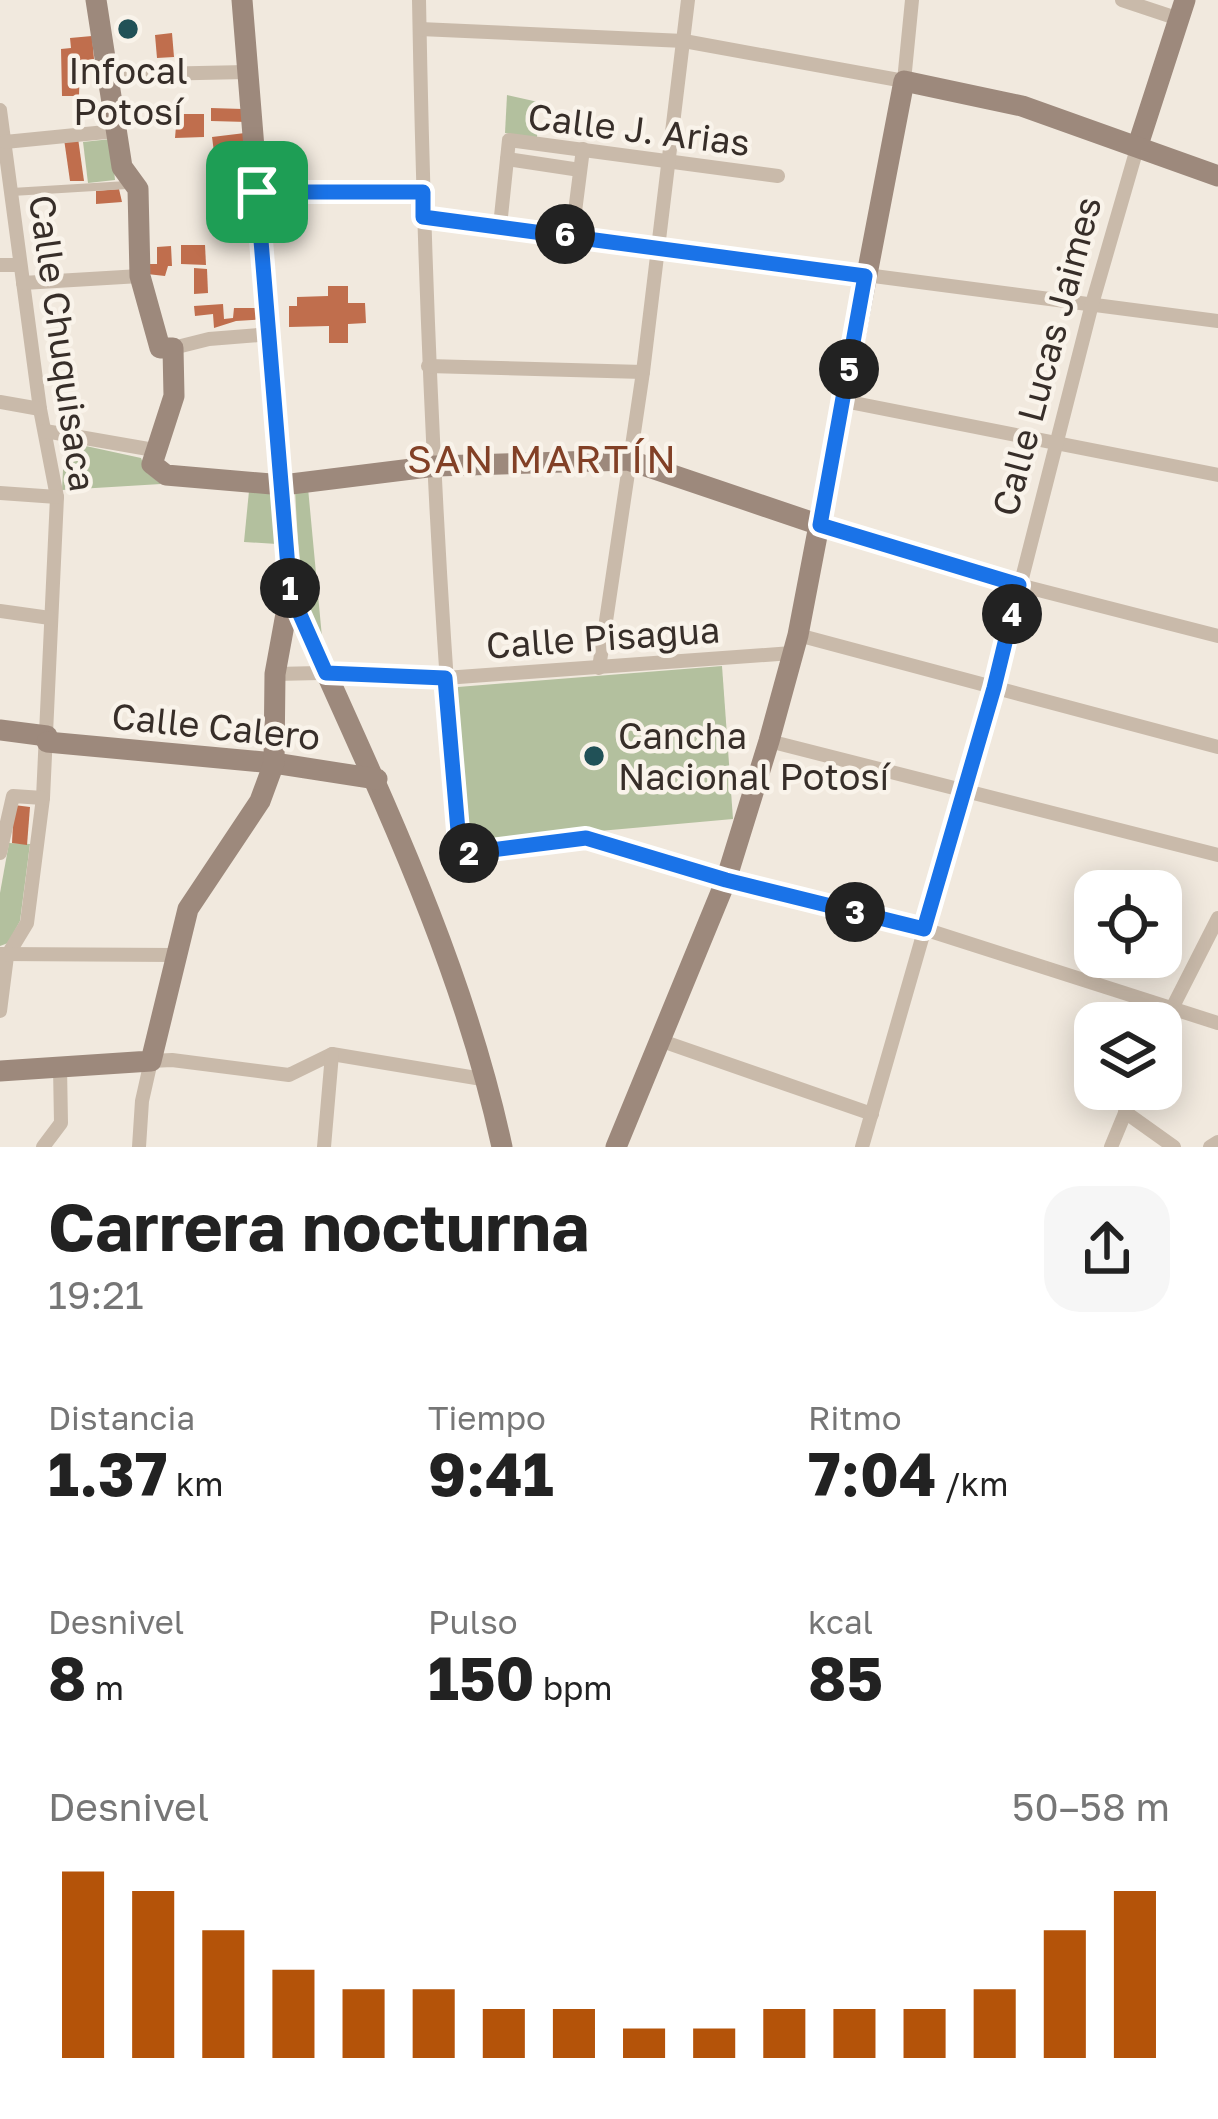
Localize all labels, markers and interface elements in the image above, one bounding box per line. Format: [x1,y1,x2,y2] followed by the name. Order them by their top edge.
[115,16,141,42] marker: Infocal Potosí
[68,49,188,133] place label: Infocal Potosí
[526,94,752,164] street label: Calle J. Arias
[206,141,308,243] pin
[224,159,290,225] icon: arrive
[21,192,105,494] street label: Calle Chuquisaca
[983,192,1109,520] street label: Calle Lucas Jaimes
[535,204,595,264] pin: 6
[555,214,575,253] text: 6
[819,339,879,399] pin: 5
[839,349,859,388] text: 5
[407,435,679,482] district label: SAN MARTÍN
[260,558,320,618] pin: 1
[282,568,299,607] text: 1
[982,584,1042,644] pin: 4
[1002,594,1022,633] text: 4
[485,607,721,667] street label: Calle Pisagua
[110,694,322,758] street label: Calle Calero
[618,714,891,798] place label: Cancha Nacional Potosí
[581,743,607,769] marker: Cancha Nacional Potosí
[439,823,499,883] pin: 2
[459,833,479,872] text: 2
[1074,870,1182,1110] map controls
[1074,870,1182,978] button: locate
[825,882,885,942] pin: 3
[845,892,865,931] text: 3
[1074,1002,1182,1110] button: layers
[48,1186,589,1266] text: Carrera nocturna
[1044,1186,1170,1312] button: share
[48,1271,144,1318] text: 19:21
[48,1398,195,1437] text: Distancia
[428,1398,546,1437] text: Tiempo
[808,1398,902,1437] text: Ritmo
[48,1437,167,1509] text: 1.37
[428,1437,554,1509] text: 9:41
[808,1437,936,1509] text: 7:04
[167,1464,224,1503] text: km
[936,1464,1008,1503] text: /km
[48,1602,184,1641] text: Desnivel
[428,1602,517,1641] text: Pulso
[808,1602,873,1641] text: kcal
[48,1641,86,1713] text: 8
[428,1641,535,1713] text: 150
[808,1641,883,1713] text: 85
[86,1668,124,1707] text: m
[535,1668,613,1707] text: bpm
[48,1783,209,1830] text: Desnivel
[1012,1783,1170,1830] text: 50–58 m

